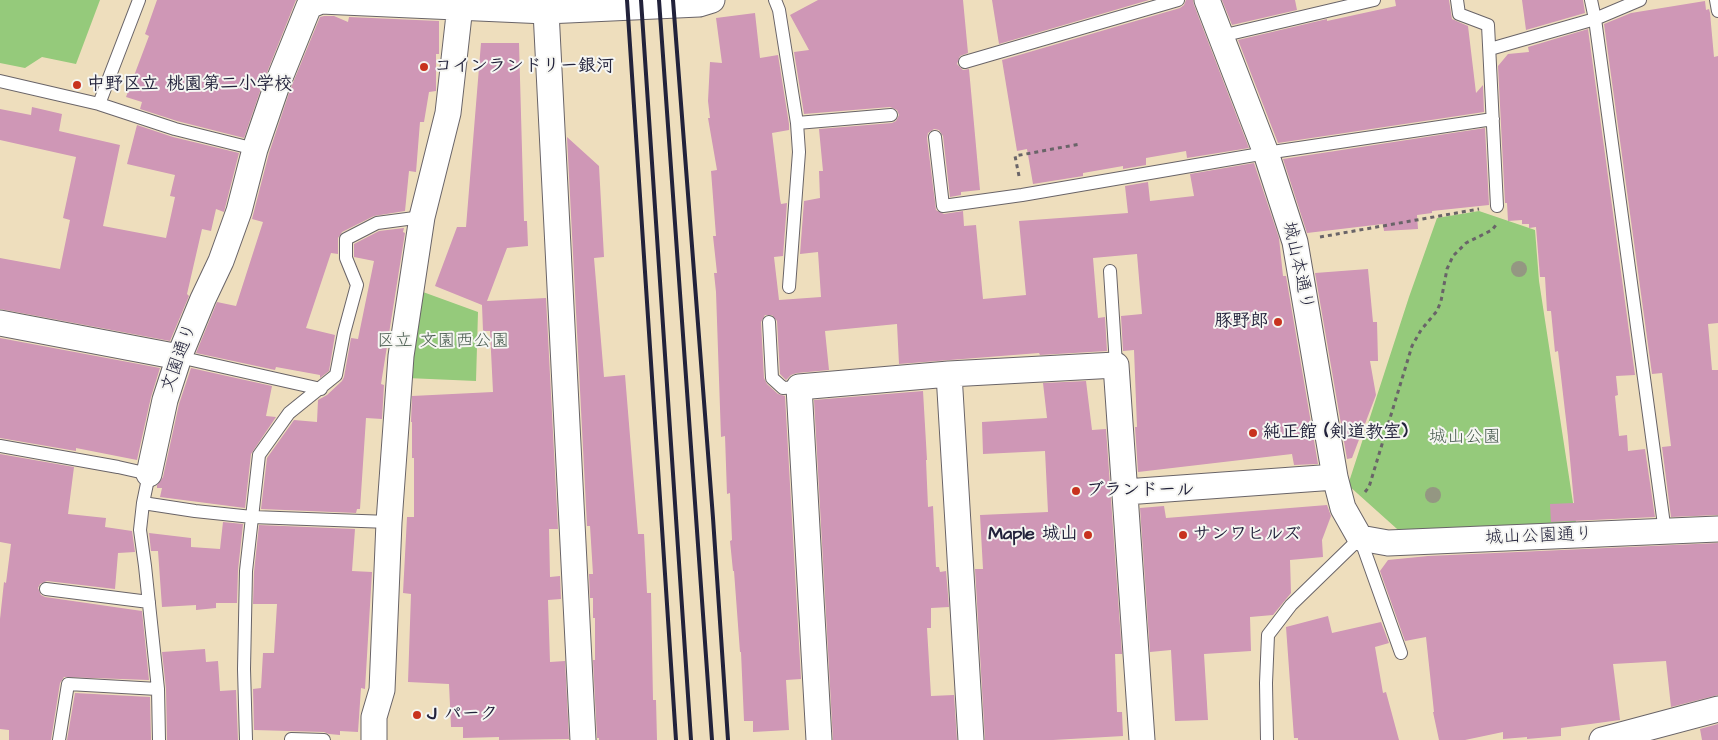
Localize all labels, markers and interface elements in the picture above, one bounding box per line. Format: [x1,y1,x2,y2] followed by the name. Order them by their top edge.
[434,56,614,78] place label: コインランドリー銀河
[418,61,430,73] marker: コインランドリー銀河
[87,74,292,96] place label: 中野区立 桃園第二小学校
[71,79,83,91] marker: 中野区立 桃園第二小学校
[1277,220,1317,312] street label: 城山本通り
[1214,311,1268,333] place label: 豚野郎
[1272,316,1284,328] marker: 豚野郎
[158,320,202,396] street label: 文園通り
[376,331,510,353] park label: 区立 文園西公園
[1263,422,1408,444] place label: 純正館 (剣道教室)
[1247,427,1259,439] marker: 純正館 (剣道教室)
[1429,427,1501,449] park label: 城山公園
[1086,480,1194,502] place label: ブランドール
[1070,485,1082,497] marker: ブランドール
[988,524,1078,546] place label: Maple 城山
[1193,524,1301,546] place label: サンワヒルズ
[1485,524,1593,550] street label: 城山公園通り
[1082,529,1094,541] marker: Maple 城山
[1177,529,1189,541] marker: サンワヒルズ
[427,704,498,726] place label: J パーク
[411,709,423,721] marker: J パーク

